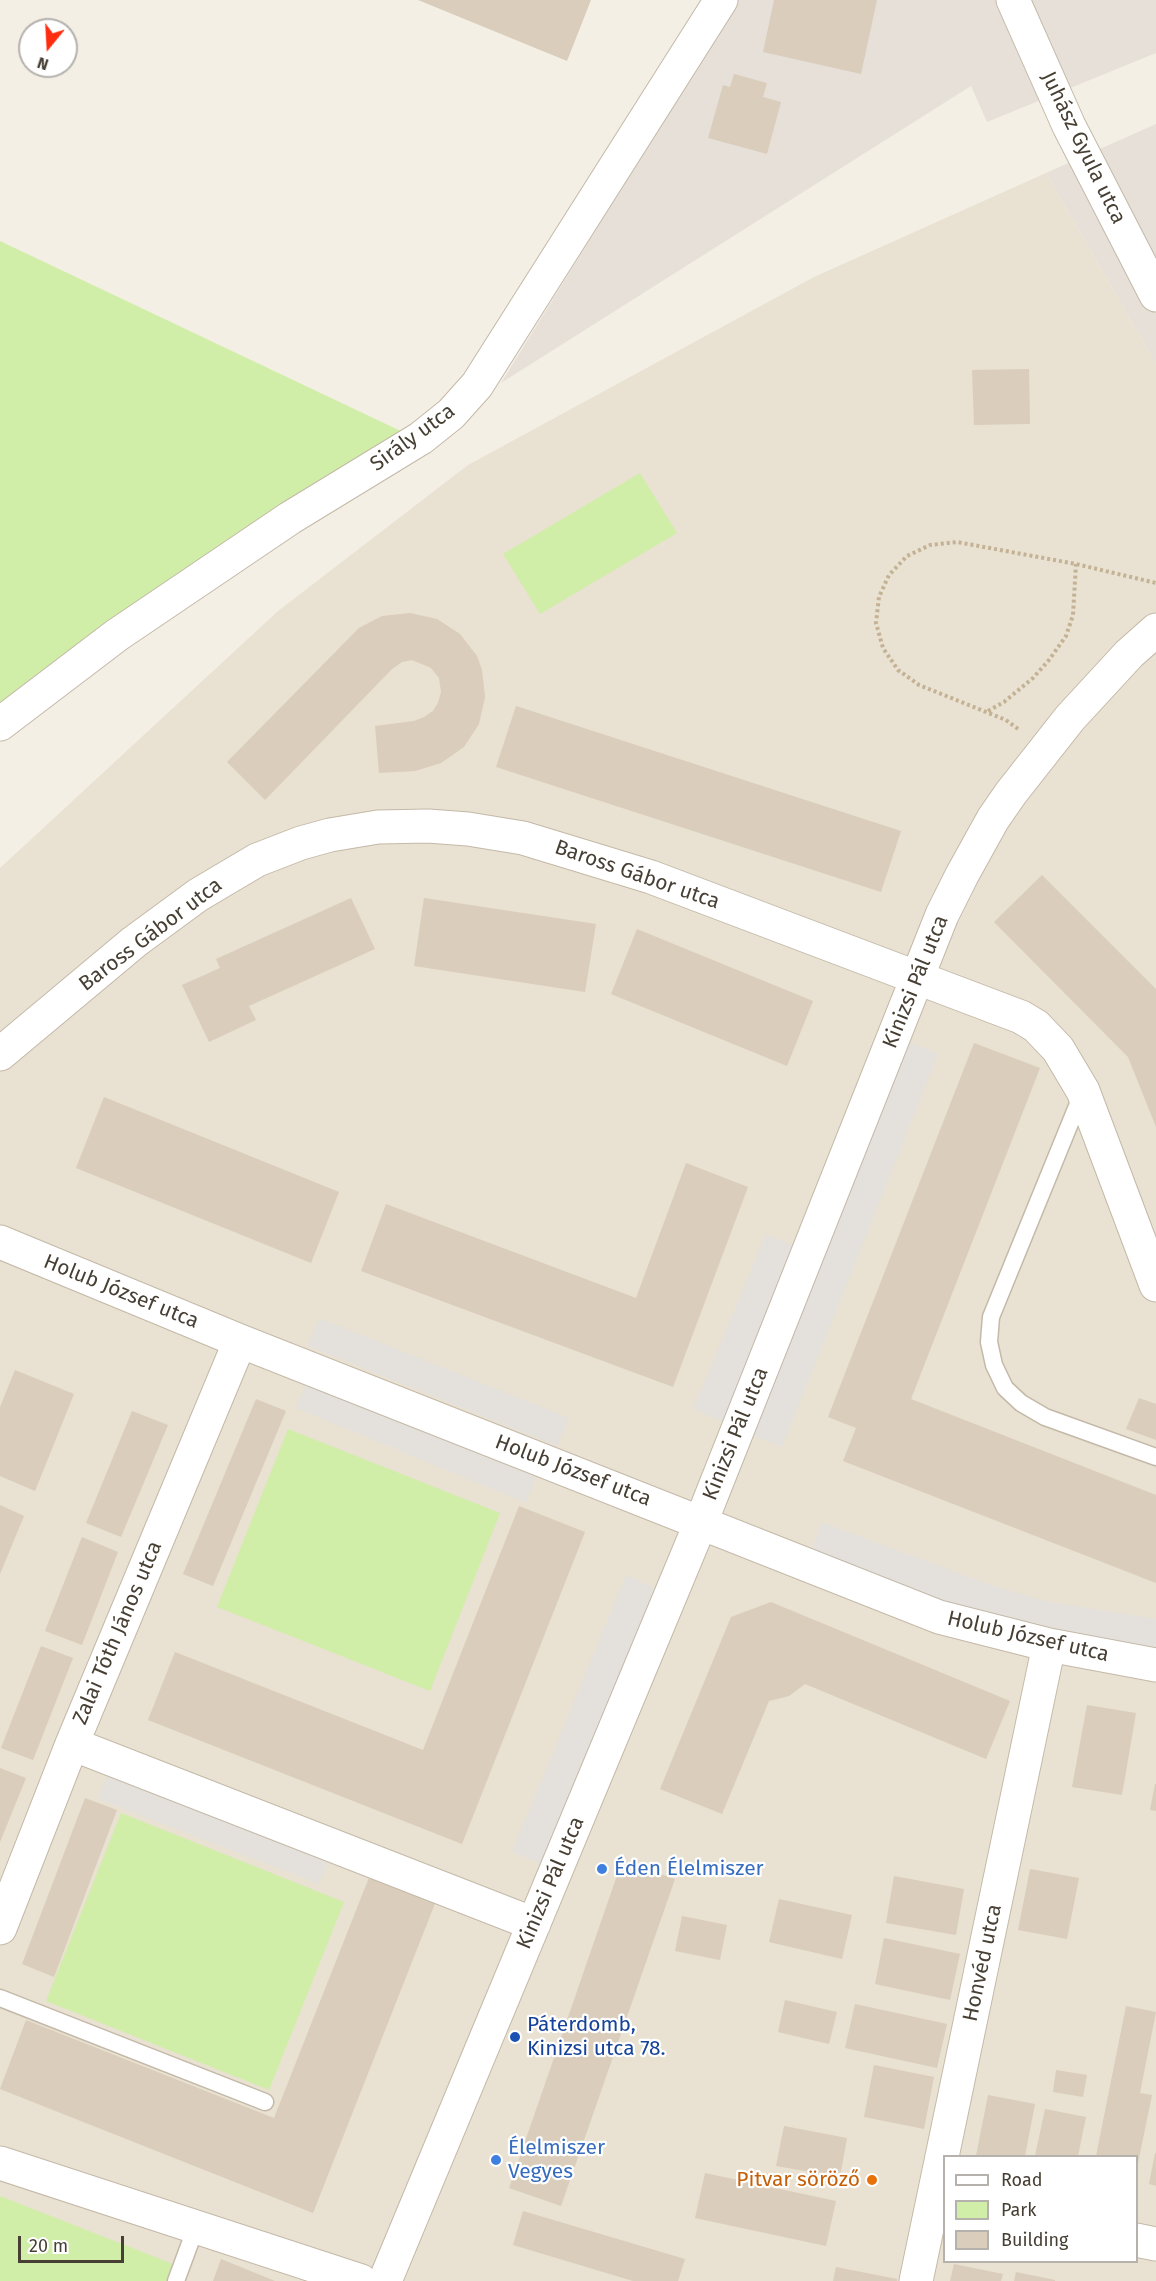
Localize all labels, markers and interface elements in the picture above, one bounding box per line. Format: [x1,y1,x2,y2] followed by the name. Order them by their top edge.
[18,18,78,78] north arrow
[35,53,51,74] text: N
[1035,68,1131,228] street label: Juhász Gyula utca
[366,399,460,477] street label: Sirály utca
[551,835,723,915] street label: Baross Gábor utca
[74,873,228,997] street label: Baross Gábor utca
[878,912,954,1052] street label: Kinizsi Pál utca
[40,1249,202,1335] street label: Holub József utca
[698,1364,774,1504] street label: Kinizsi Pál utca
[491,1430,655,1512] street label: Holub József utca
[68,1538,168,1728] street label: Zalai Tóth János utca
[945,1606,1111,1668] street label: Holub József utca
[512,1813,590,1953] street label: Kinizsi Pál utca
[614,1856,764,1882] place label: Éden Élelmiszer
[595,1862,609,1876] marker: Éden Élelmiszer
[958,1902,1008,2024] street label: Honvéd utca
[527,2012,666,2062] place label: Páterdomb, Kinizsi utca 78.
[508,2030,522,2044] marker: Páterdomb, Kinizsi utca 78.
[508,2135,605,2185] place label: Élelmiszer Vegyes
[489,2153,503,2167] marker: Élelmiszer Vegyes
[943,2155,1138,2263] legend
[736,2167,860,2193] place label: Pitvar söröző
[1001,2169,1043,2191] text: Road
[865,2173,879,2187] marker: Pitvar söröző
[1001,2199,1036,2221] text: Park
[21,2224,128,2262] scale bar
[1001,2229,1068,2251] text: Building
[29,2235,68,2257] text: 20 m

